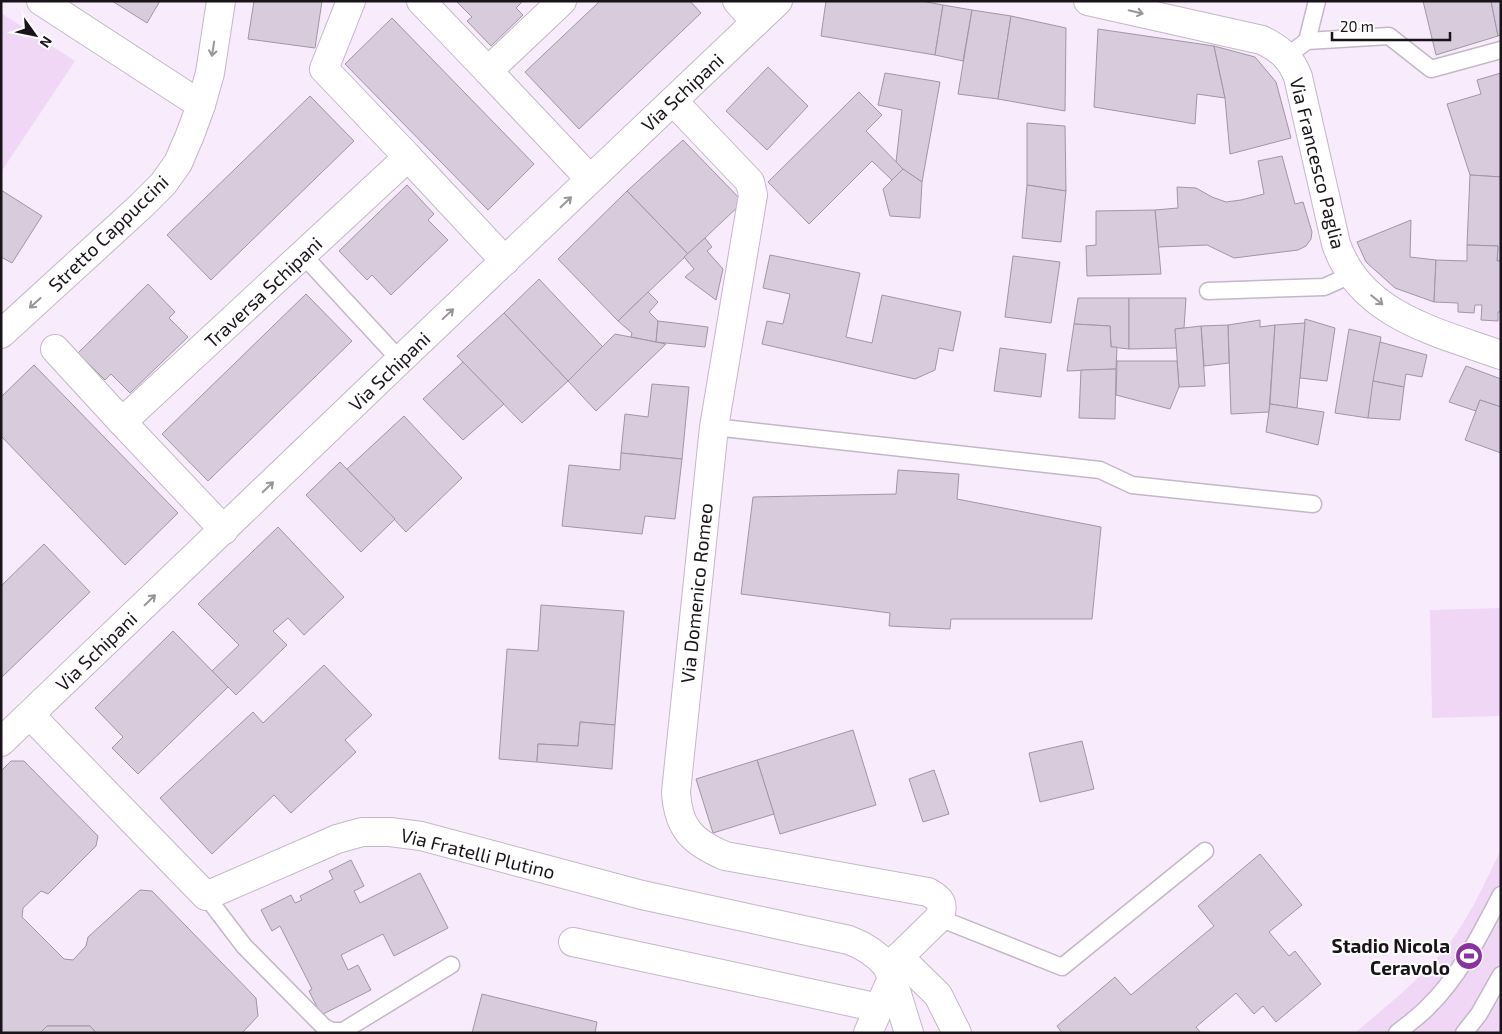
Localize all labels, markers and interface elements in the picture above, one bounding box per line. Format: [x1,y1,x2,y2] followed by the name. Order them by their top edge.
[1127,8,1143,17] one-way arrow
[10,10,60,60] north arrow
[1332,10,1450,42] scale bar
[1340,17,1374,35] text: 20 m
[36,33,56,51] text: N
[208,41,218,57] one-way arrow
[636,48,728,136] street label: Via Schipani
[1286,75,1350,251] street label: Via Francesco Paglia
[43,170,173,296] street label: Stretto Cappuccini
[559,196,572,208] one-way arrow
[199,232,327,352] street label: Traversa Schipani
[1370,294,1383,305] one-way arrow
[29,297,41,309] one-way arrow
[442,308,455,320] one-way arrow
[344,327,434,415] street label: Via Schipani
[261,482,273,494] one-way arrow
[675,502,717,684] street label: Via Domenico Romeo
[144,594,157,606] one-way arrow
[51,607,141,695] street label: Via Schipani
[399,823,557,883] street label: Via Fratelli Plutino
[1332,934,1450,979] place label: Stadio Nicola Ceravolo
[1454,941,1484,971] sports icon: Stadio Nicola Ceravolo

